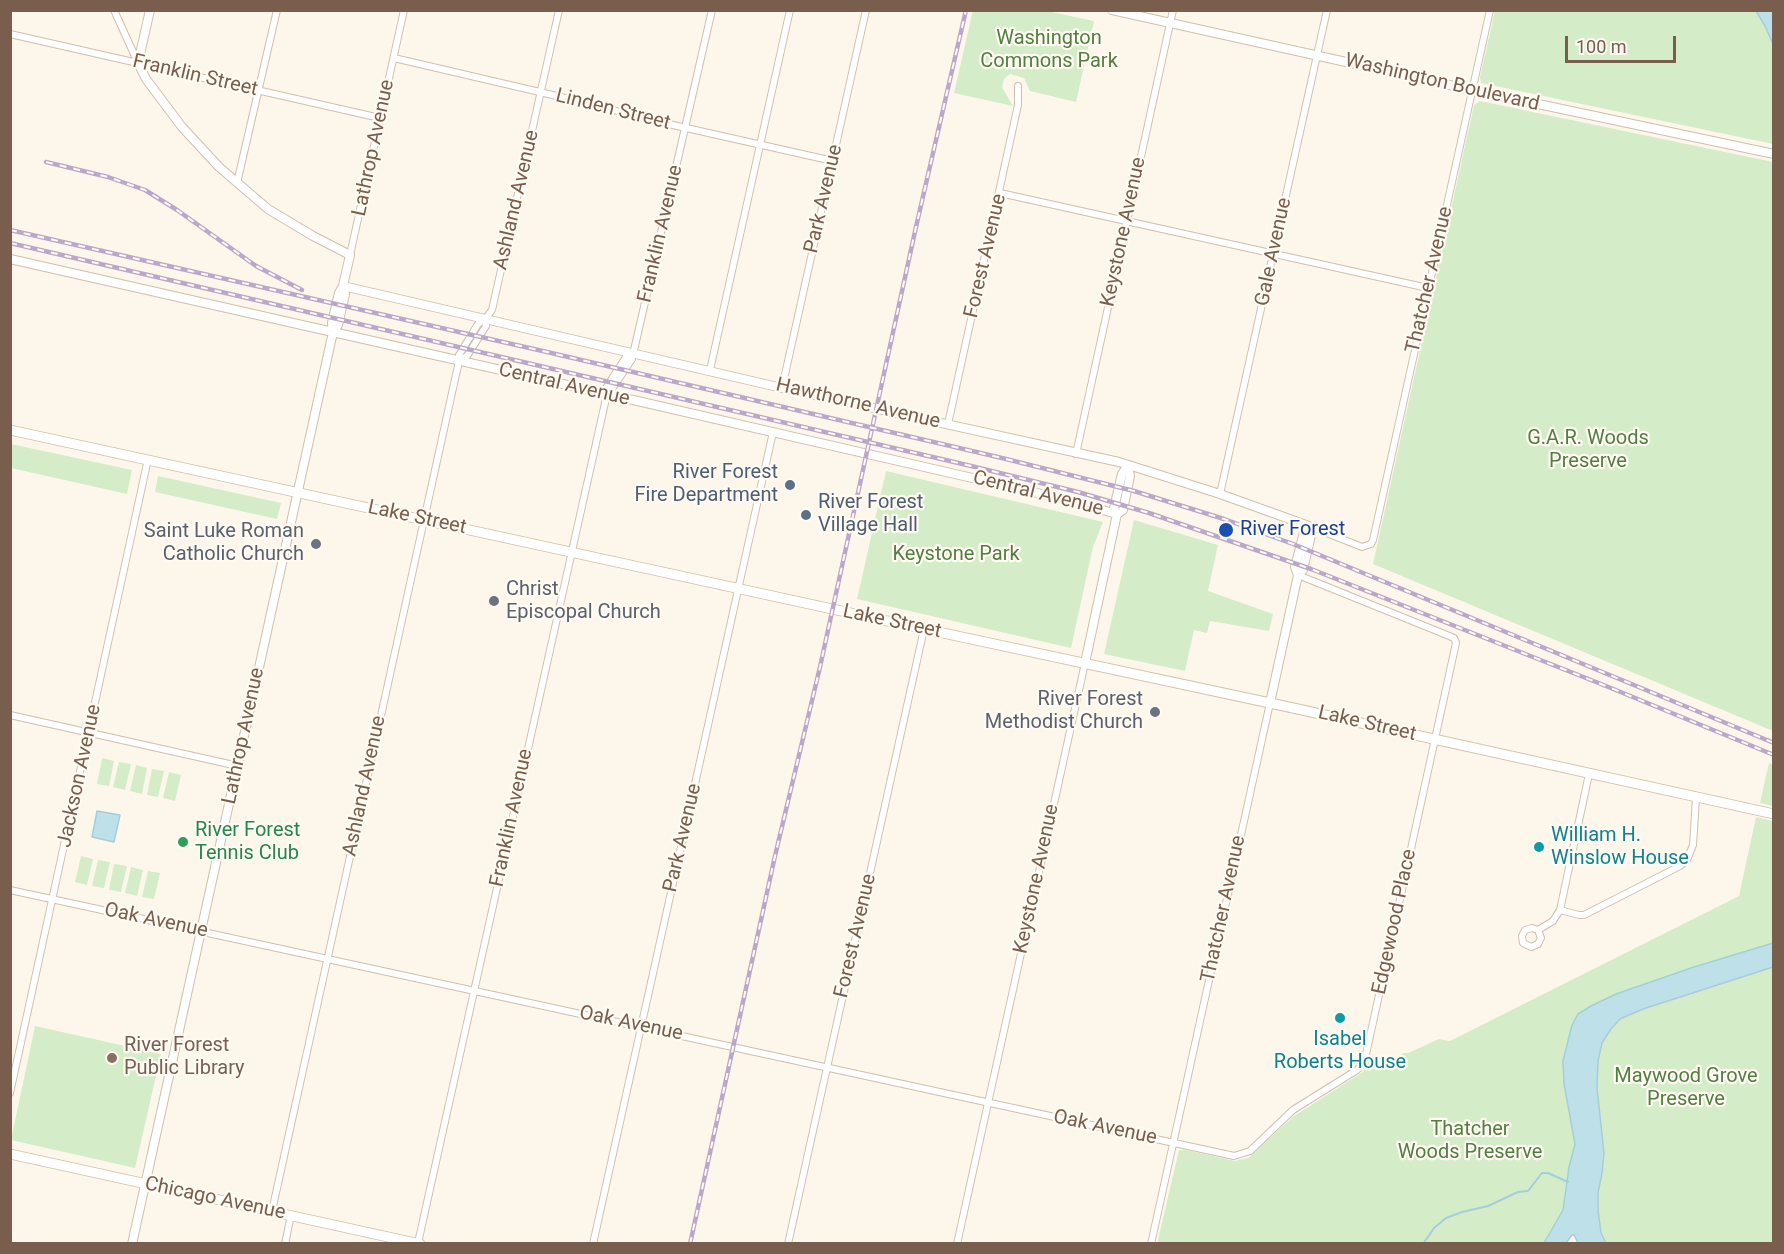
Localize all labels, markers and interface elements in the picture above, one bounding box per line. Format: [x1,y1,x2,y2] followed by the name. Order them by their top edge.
[1568,24,1679,62] scale bar
[980,27,1118,74] park label: Washington Commons Park
[1576,36,1627,57] text: 100 m
[1342,49,1542,117] street label: Washington Boulevard
[130,50,260,102] street label: Franklin Street
[348,78,400,218] street label: Lathrop Avenue
[553,84,673,136] street label: Linden Street
[489,128,545,272] street label: Ashland Avenue
[800,142,848,256] street label: Park Avenue
[1096,155,1152,309] street label: Keystone Avenue
[634,163,688,305] street label: Franklin Avenue
[960,192,1012,320] street label: Forest Avenue
[1251,196,1297,308] street label: Gale Avenue
[1401,204,1459,356] street label: Thatcher Avenue
[496,358,632,412] street label: Central Avenue
[773,373,943,435] street label: Hawthorne Avenue
[1527,427,1649,474] park label: G.A.R. Woods Preserve
[635,461,778,508] place label: River Forest Fire Department
[970,466,1106,522] street label: Central Avenue
[783,478,797,492] marker: River Forest Fire Department
[818,491,923,538] place label: River Forest Village Hall
[366,496,468,540] street label: Lake Street
[799,508,813,522] marker: River Forest Village Hall
[1240,518,1345,542] place label: River Forest
[144,520,304,567] place label: Saint Luke Roman Catholic Church
[1217,521,1235,539] marker: River Forest
[309,537,323,551] marker: Saint Luke Roman Catholic Church
[892,543,1020,567] park label: Keystone Park
[506,578,661,625] place label: Christ Episcopal Church
[487,594,501,608] marker: Christ Episcopal Church
[841,600,943,644] street label: Lake Street
[218,666,270,806] street label: Lathrop Avenue
[985,688,1143,735] place label: River Forest Methodist Church
[1316,701,1418,747] street label: Lake Street
[53,702,107,850] street label: Jackson Avenue
[1148,705,1162,719] marker: River Forest Methodist Church
[338,714,392,858] street label: Ashland Avenue
[486,747,538,889] street label: Franklin Avenue
[659,781,707,895] street label: Park Avenue
[1009,802,1065,956] street label: Keystone Avenue
[195,819,300,866] place label: River Forest Tennis Club
[1551,824,1689,871] place label: William H. Winslow House
[1197,833,1251,985] street label: Thatcher Avenue
[176,835,190,849] marker: River Forest Tennis Club
[1532,840,1546,854] marker: William H. Winslow House
[1368,847,1422,997] street label: Edgewood Place
[830,872,882,1000] street label: Forest Avenue
[102,898,210,944] street label: Oak Avenue
[577,1001,685,1047] street label: Oak Avenue
[1333,1011,1347,1025] marker: Isabel Roberts House
[1274,1028,1406,1075] place label: Isabel Roberts House
[124,1034,245,1081] place label: River Forest Public Library
[105,1051,119,1065] marker: River Forest Public Library
[1614,1065,1758,1112] park label: Maywood Grove Preserve
[1051,1105,1159,1151] street label: Oak Avenue
[1398,1118,1542,1165] park label: Thatcher Woods Preserve
[142,1172,288,1226] street label: Chicago Avenue

